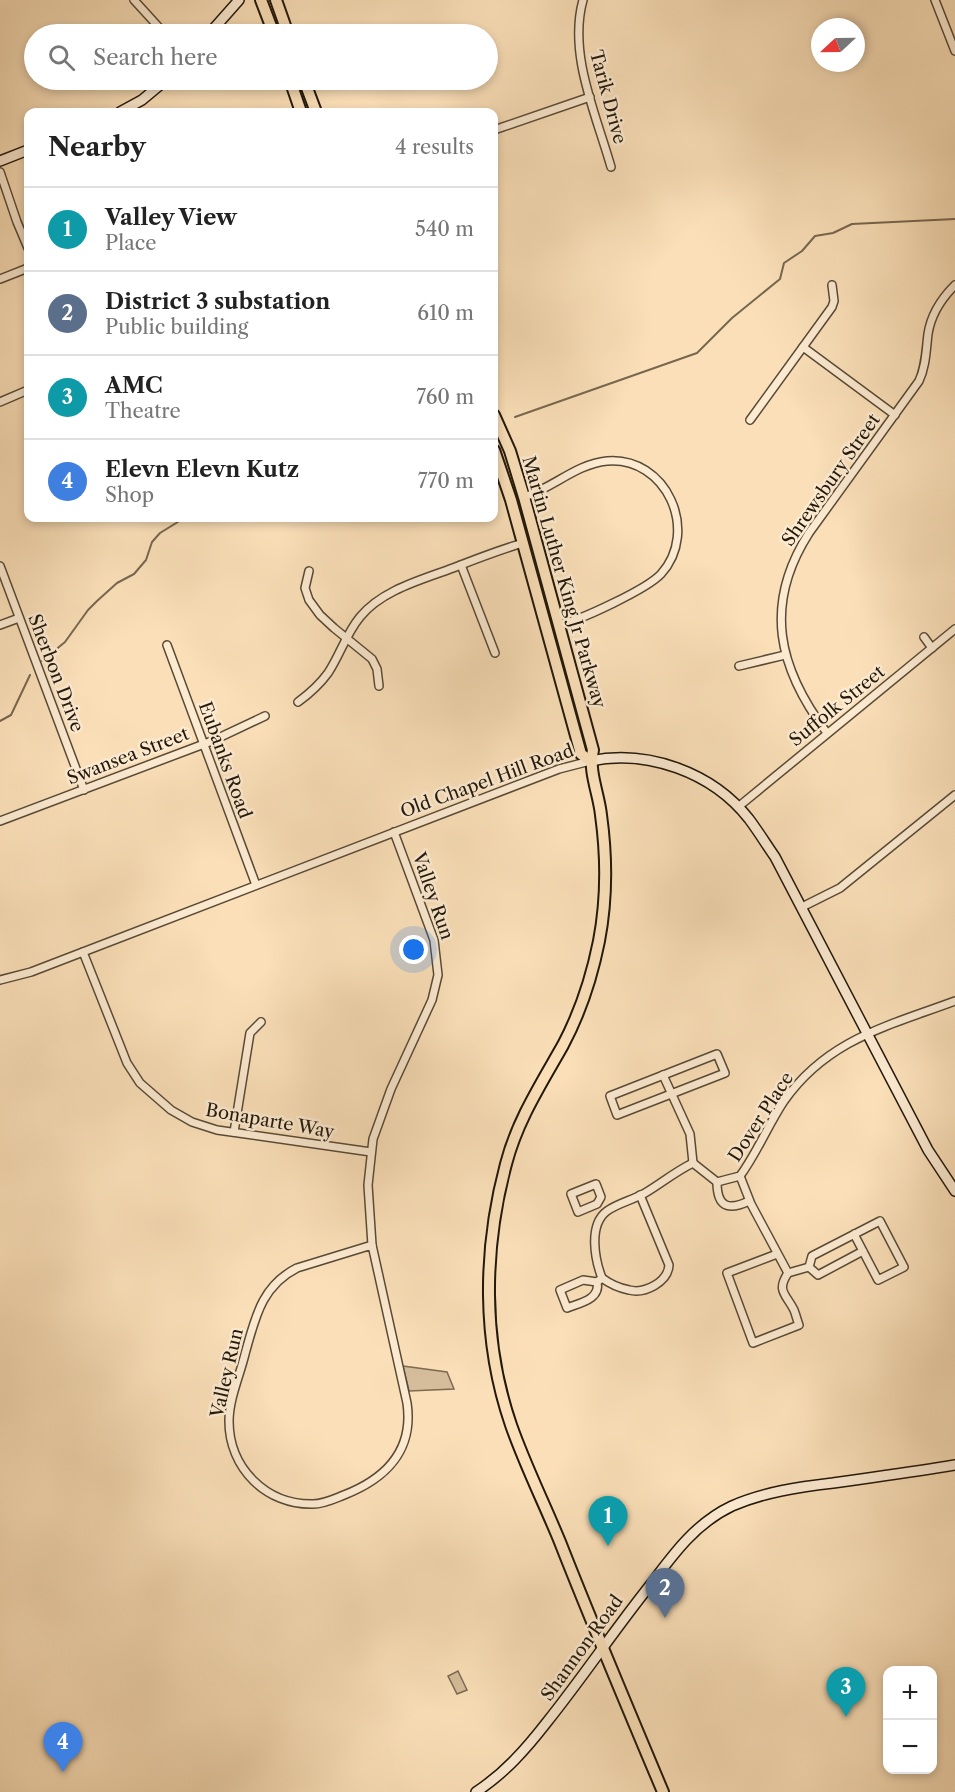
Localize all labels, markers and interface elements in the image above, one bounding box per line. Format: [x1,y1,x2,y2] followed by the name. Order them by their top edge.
[811,18,865,72] north arrow
[24,24,498,90] search box
[45,41,78,74] icon: search
[93,44,218,71] text: Search here
[585,48,631,146] street label: Tarik Drive
[48,131,146,163] text: Nearby
[395,135,474,159] text: 4 results
[105,204,237,231] text: Valley View
[63,217,72,241] text: 1
[415,217,474,241] text: 540 m
[105,231,156,255] text: Place
[105,288,330,315] text: District 3 substation
[62,301,73,325] text: 2
[417,301,474,325] text: 610 m
[105,315,248,339] text: Public building
[105,372,163,399] text: AMC
[62,385,73,409] text: 3
[416,385,474,409] text: 760 m
[105,399,181,423] text: Theatre
[777,409,885,550] street label: Shrewsbury Street
[517,453,611,711] street label: Martin Luther King Jr Parkway
[105,456,299,483] text: Elevn Elevn Kutz
[62,469,73,493] text: 4
[418,469,474,493] text: 770 m
[105,483,154,507] text: Shop
[23,611,89,735] street label: Sherbon Drive
[785,660,890,751] street label: Suffolk Street
[194,699,256,821] street label: Eubanks Road
[64,722,193,789] street label: Swansea Street
[397,739,577,823] street label: Old Chapel Hill Road
[407,848,458,943] street label: Valley Run
[399,935,428,964] your location
[724,1068,798,1166] street label: Dover Place
[204,1099,337,1143] street label: Bonaparte Way
[206,1326,248,1421] street label: Valley Run
[588,1496,628,1546] pin: 1
[646,1568,684,1618] pin: 2
[536,1591,628,1705] street label: Shannon Road
[883,1666,937,1774] map controls
[883,1666,937,1720] button: +
[826,1668,866,1717] pin: 3
[883,1720,937,1774] button: −
[44,1722,82,1772] pin: 4

